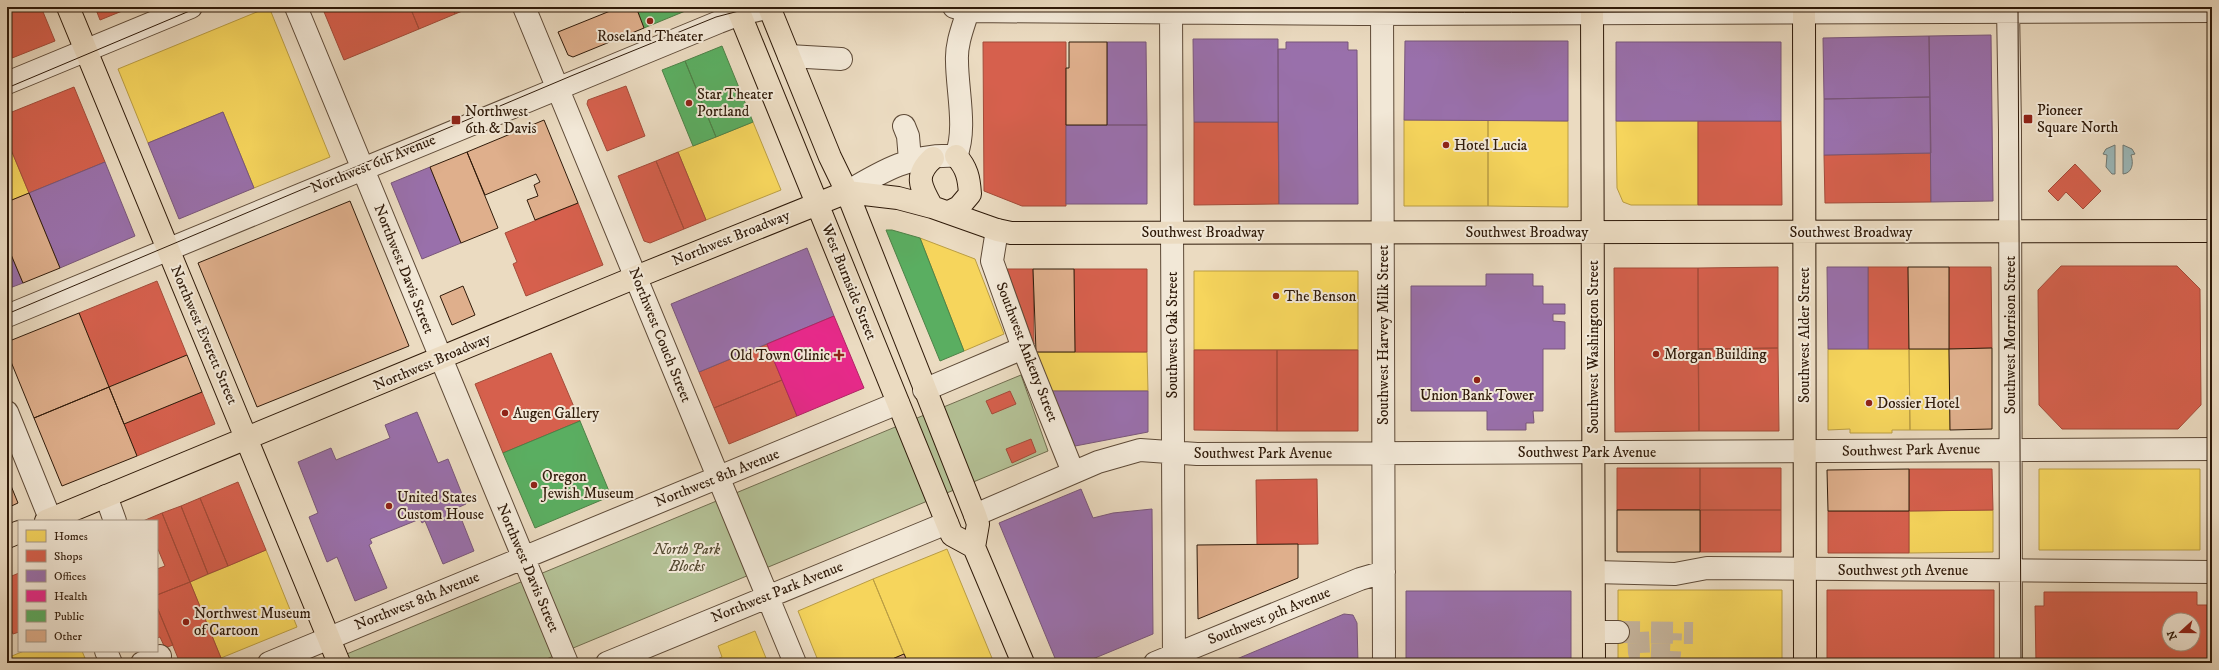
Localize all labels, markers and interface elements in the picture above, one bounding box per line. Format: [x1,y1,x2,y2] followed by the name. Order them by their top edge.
[645,16,655,26] marker: Roseland Theater
[597,27,703,46] place label: Roseland Theater
[697,85,774,121] place label: Star Theater Portland
[684,98,694,108] marker: Star Theater Portland
[2037,101,2119,137] place label: Pioneer Square North
[465,102,536,138] place label: Northwest 6th & Davis
[2022,113,2034,125] marker: Pioneer Square North
[450,114,462,126] marker: Northwest 6th & Davis
[308,130,438,198] street label: Northwest 6th Avenue
[1454,136,1528,155] place label: Hotel Lucia
[1441,140,1451,150] marker: Hotel Lucia
[369,202,439,337] street label: Northwest Davis Street
[669,205,793,270] street label: Northwest Broadway
[817,220,881,343] street label: West Burnside Street
[1142,223,1265,242] street label: Southwest Broadway
[1466,223,1589,242] street label: Southwest Broadway
[1790,223,1913,242] street label: Southwest Broadway
[1374,245,1393,425] street label: Southwest Harvey Milk Street
[2001,256,2020,414] street label: Southwest Morrison Street
[1584,260,1603,434] street label: Southwest Washington Street
[166,263,242,408] street label: Northwest Everett Street
[624,265,696,405] street label: Northwest Couch Street
[1795,267,1814,403] street label: Southwest Alder Street
[1163,271,1182,398] street label: Southwest Oak Street
[992,279,1063,425] street label: Southwest Ankeny Street
[1284,287,1356,306] place label: The Benson
[1271,291,1281,301] marker: The Benson
[371,328,494,395] street label: Northwest Broadway
[1664,345,1767,364] place label: Morgan Building
[730,346,831,365] place label: Old Town Clinic
[833,349,845,361] marker: Old Town Clinic
[1651,349,1661,359] marker: Morgan Building
[1472,375,1482,385] marker: Union Bank Tower
[1420,386,1534,405] place label: Union Bank Tower
[1877,394,1960,413] place label: Dossier Hotel
[1864,398,1874,408] marker: Dossier Hotel
[513,404,600,423] place label: Augen Gallery
[500,408,510,418] marker: Augen Gallery
[1842,439,1980,461] street label: Southwest Park Avenue
[1518,443,1656,462] street label: Southwest Park Avenue
[652,444,782,512] street label: Northwest 8th Avenue
[1194,444,1332,463] street label: Southwest Park Avenue
[540,467,634,503] place label: Oregon Jewish Museum
[529,480,539,490] marker: Oregon Jewish Museum
[397,488,484,524] place label: United States Custom House
[384,501,394,511] marker: United States Custom House
[492,501,564,635] street label: Northwest Davis Street
[18,520,158,652] legend
[54,529,88,544] text: Homes
[653,540,721,576] park label: North Park Blocks
[54,549,82,564] text: Shops
[708,557,846,627] street label: Northwest Park Avenue
[1838,561,1968,580] street label: Southwest 9th Avenue
[352,567,482,635] street label: Northwest 8th Avenue
[54,569,86,584] text: Offices
[1205,583,1333,649] street label: Southwest 9th Avenue
[54,589,88,604] text: Health
[194,604,311,640] place label: Northwest Museum of Cartoon
[54,609,84,624] text: Public
[2161,612,2201,652] north arrow
[181,617,191,627] marker: Northwest Museum of Cartoon
[54,629,83,644] text: Other
[2164,629,2181,642] text: N

